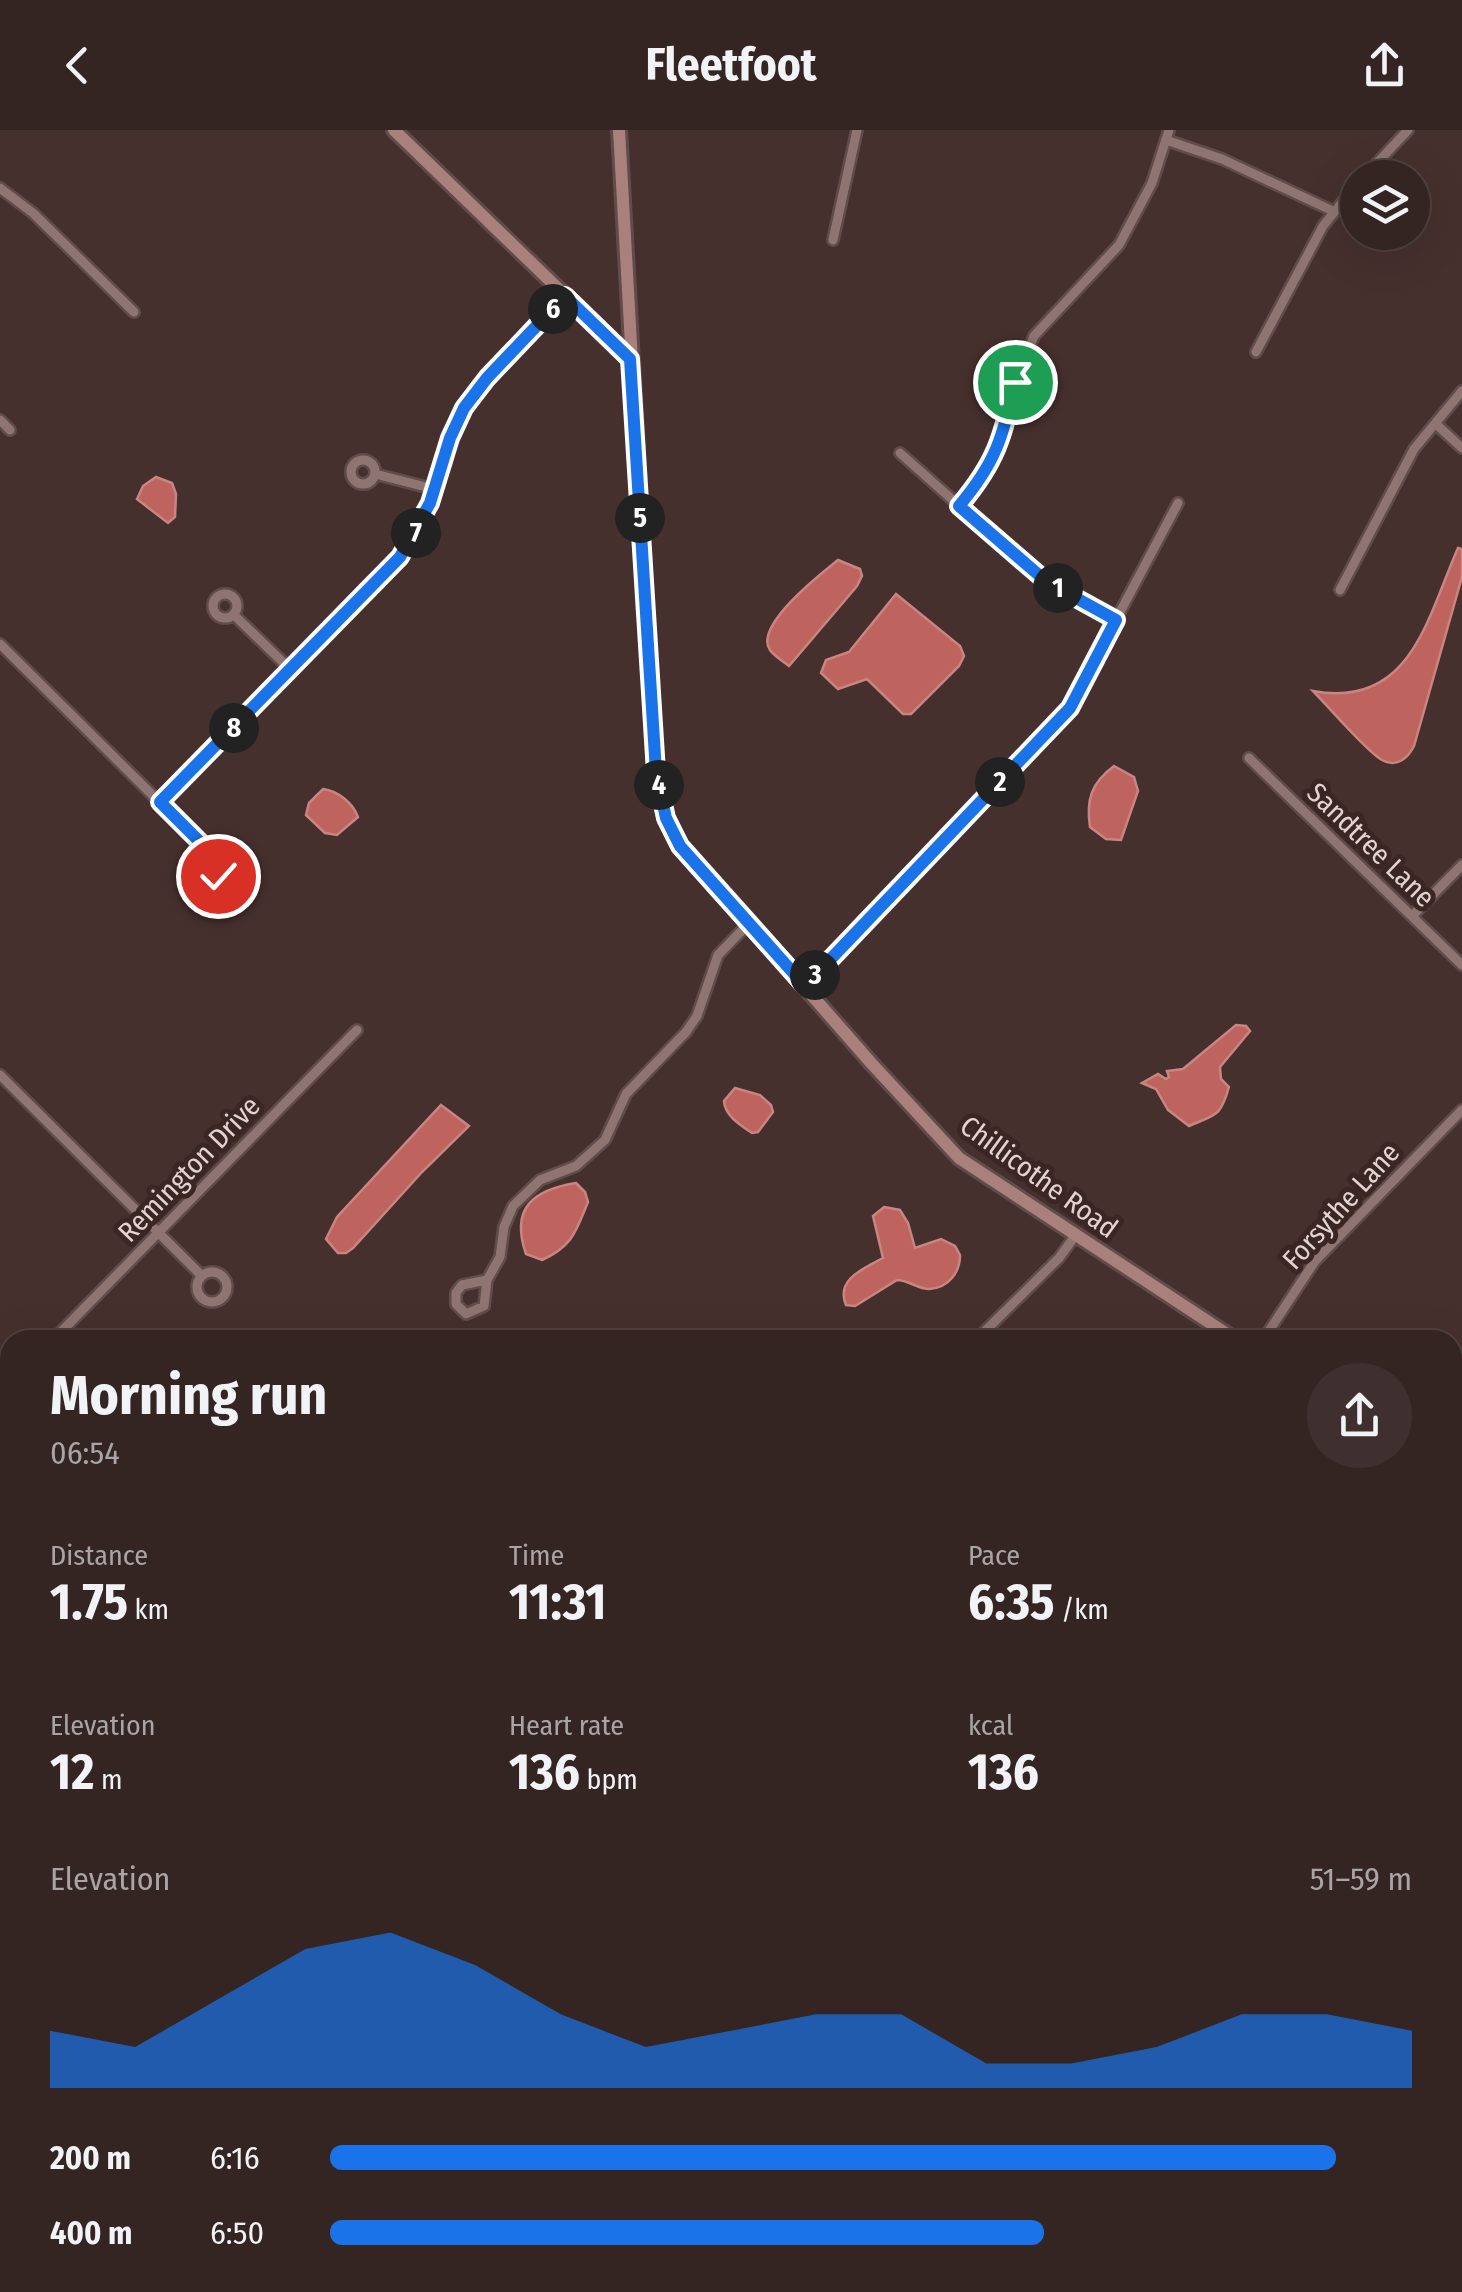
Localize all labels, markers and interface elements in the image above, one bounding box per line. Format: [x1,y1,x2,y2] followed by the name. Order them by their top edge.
[50,38,105,93] icon: back
[645,38,817,92] text: Fleetfoot
[1357,38,1412,93] icon: share
[1340,160,1430,250] map controls
[1340,160,1430,250] button: layers
[528,284,578,334] pin: 6
[546,292,560,325] text: 6
[973,340,1058,425] pin
[988,355,1043,410] icon: arrive
[615,493,665,543] pin: 5
[633,501,647,534] text: 5
[391,508,441,558] pin: 7
[410,516,422,549] text: 7
[1033,563,1083,613] pin: 1
[1052,571,1064,604] text: 1
[209,703,259,753] pin: 8
[227,711,241,744] text: 8
[975,757,1025,807] pin: 2
[634,760,684,810] pin: 4
[994,765,1006,798] text: 2
[652,768,666,801] text: 4
[1300,776,1442,914] street label: Sandtree Lane
[176,834,261,919] pin
[191,849,246,904] icon: check
[790,950,840,1000] pin: 3
[808,958,822,991] text: 3
[111,1089,267,1249] street label: Remington Drive
[954,1109,1124,1245] street label: Chillicothe Road
[1276,1136,1406,1276] street label: Forsythe Lane
[50,1363,327,1429] text: Morning run
[1307,1363,1412,1468] button: share
[50,1434,120,1472] text: 06:54
[50,1539,148,1572] text: Distance
[509,1539,564,1572] text: Time
[968,1539,1020,1572] text: Pace
[50,1572,128,1632] text: 1.75
[509,1572,606,1632] text: 11:31
[968,1572,1055,1632] text: 6:35
[128,1593,169,1626] text: km
[1055,1593,1109,1626] text: /km
[50,1709,155,1742] text: Elevation
[509,1709,624,1742] text: Heart rate
[968,1709,1013,1742] text: kcal
[50,1742,94,1802] text: 12
[509,1742,580,1802] text: 136
[968,1742,1039,1802] text: 136
[94,1763,122,1796] text: m
[580,1763,638,1796] text: bpm
[50,1860,170,1898] text: Elevation
[1310,1860,1412,1898] text: 51–59 m
[50,2139,131,2177] text: 200 m
[210,2139,260,2177] text: 6:16
[50,2214,132,2252] text: 400 m
[210,2214,264,2252] text: 6:50

